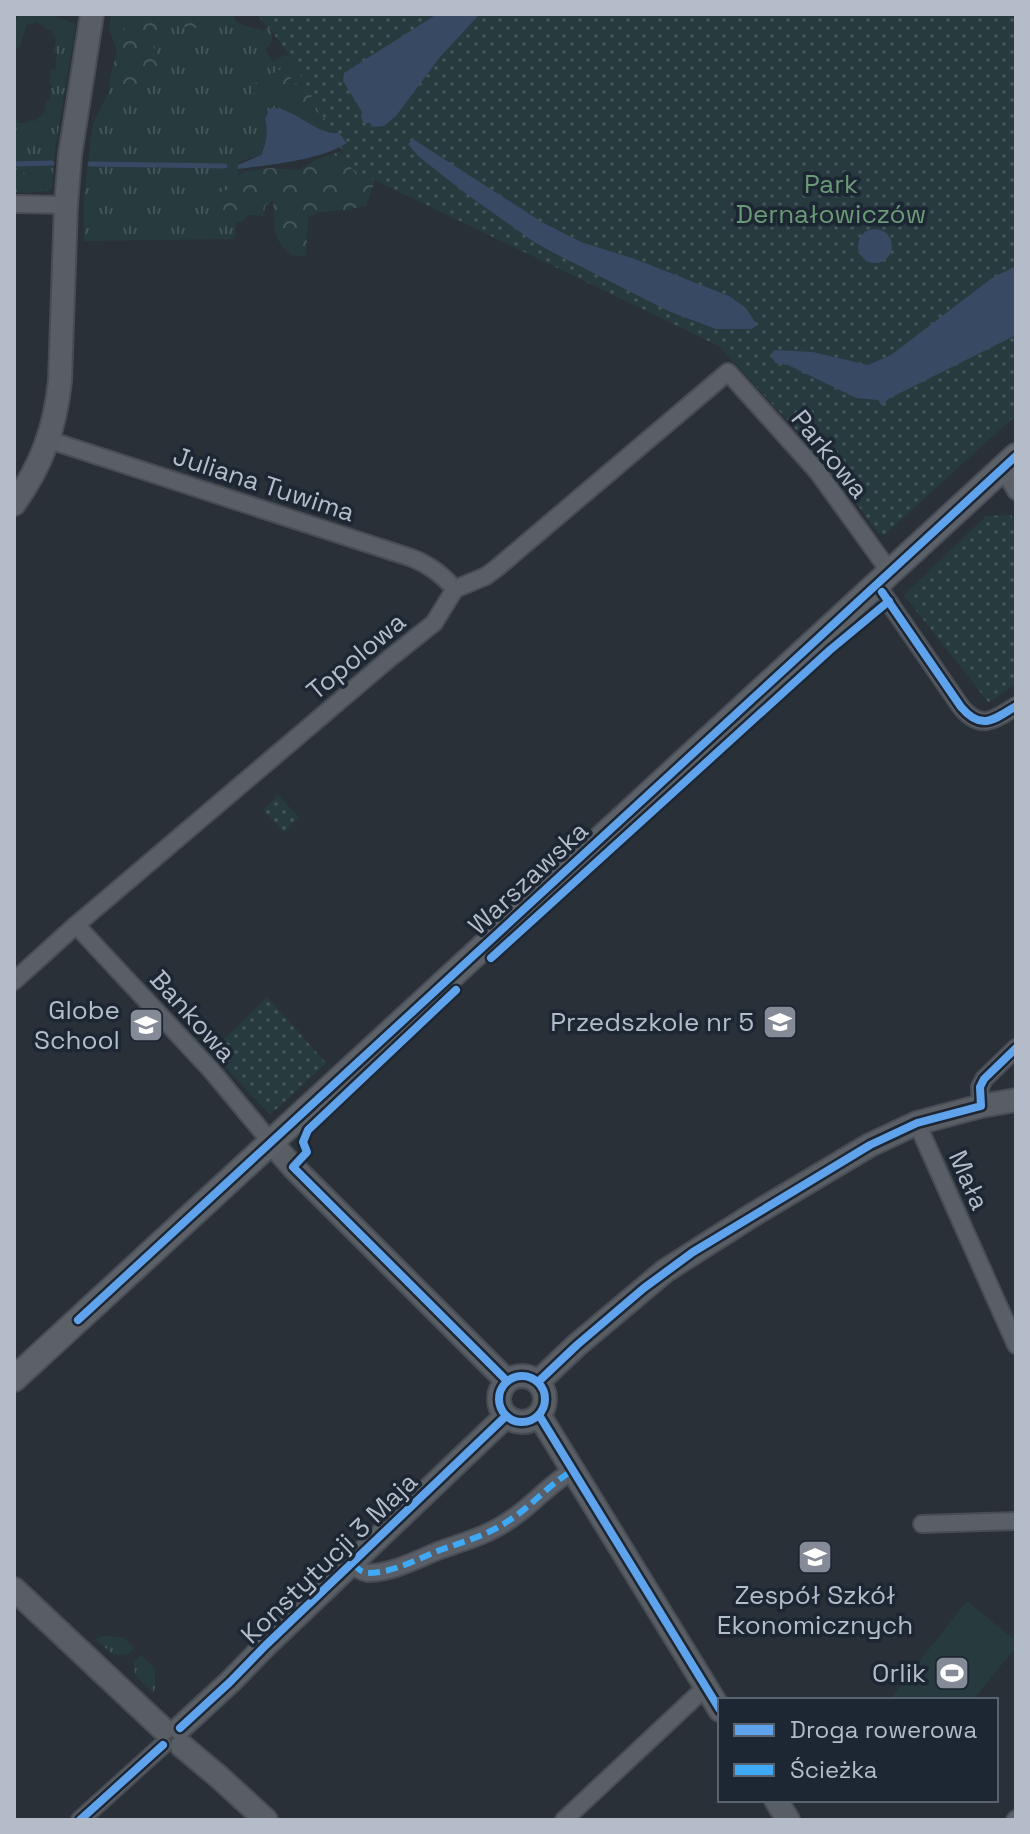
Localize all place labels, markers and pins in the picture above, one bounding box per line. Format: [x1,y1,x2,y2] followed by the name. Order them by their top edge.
[34,993,120,1057] place label: Globe School
[761,1003,799,1041] school or university icon: Przedszkole nr 5
[550,1005,754,1039] place label: Przedszkole nr 5
[127,1006,165,1044] school or university icon: Globe School
[796,1538,834,1576] school or university icon: Zespół Szkół Ekonomicznych
[717,1578,913,1642] place label: Zespół Szkół Ekonomicznych
[933,1654,971,1692] sports icon: Orlik
[872,1656,926,1690] place label: Orlik

